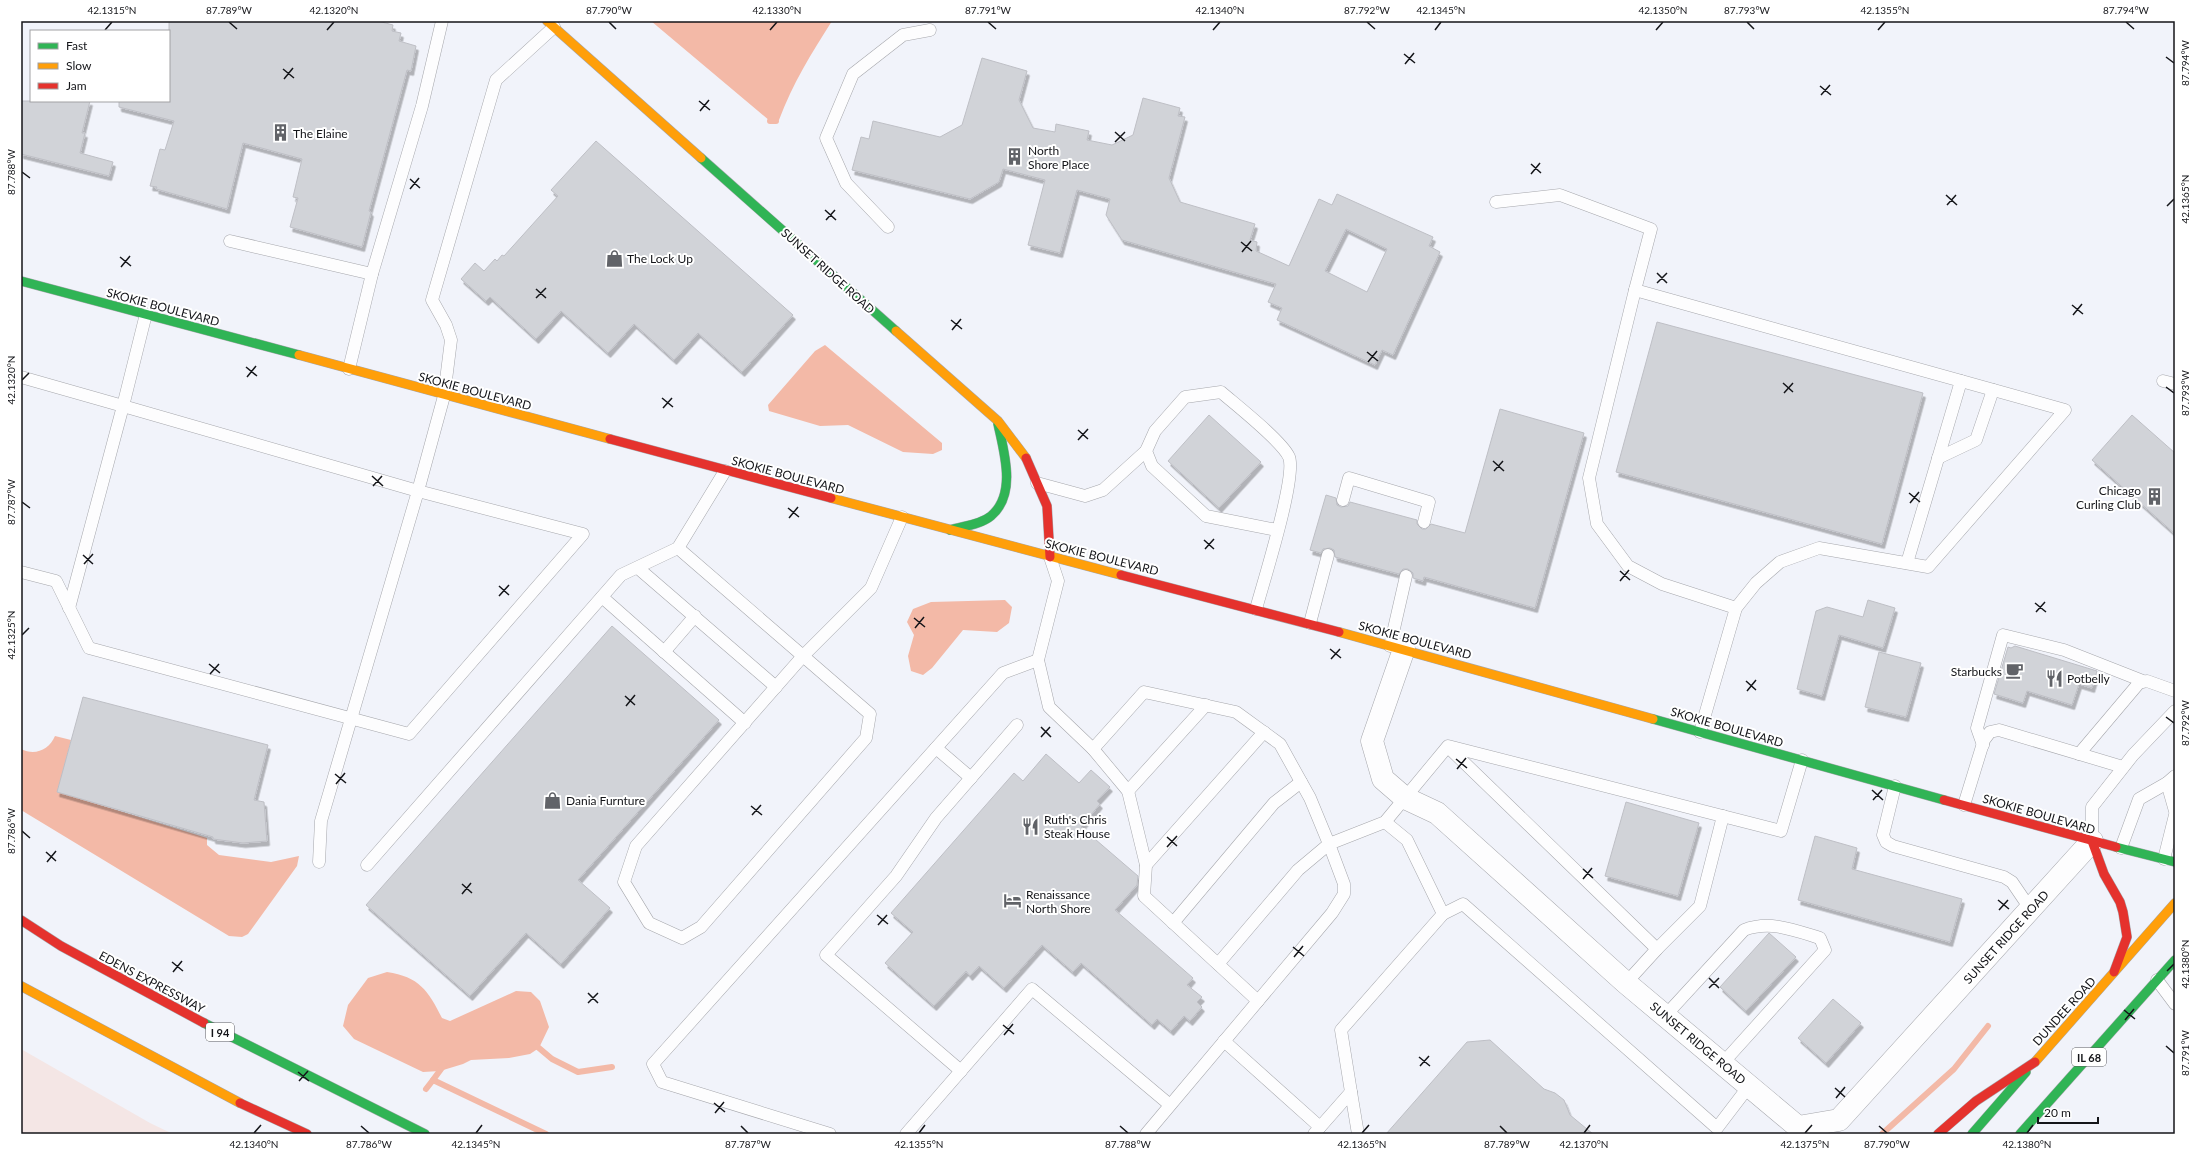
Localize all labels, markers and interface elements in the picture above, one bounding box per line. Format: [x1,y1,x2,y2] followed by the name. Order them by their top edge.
[88,4,136,16] text: 42.1315°N
[206,4,253,16] text: 87.789°W
[310,4,358,16] text: 42.1320°N
[586,4,633,16] text: 87.790°W
[753,4,801,16] text: 42.1330°N
[965,4,1012,16] text: 87.791°W
[1196,4,1244,16] text: 42.1340°N
[1344,4,1391,16] text: 87.792°W
[1417,4,1465,16] text: 42.1345°N
[1639,4,1687,16] text: 42.1350°N
[1724,4,1771,16] text: 87.793°W
[1861,4,1909,16] text: 42.1355°N
[2103,4,2150,16] text: 87.794°W
[30,30,170,102] legend
[66,38,88,53] text: Fast
[2179,39,2191,86] text: 87.794°W
[66,58,92,73] text: Slow
[66,78,87,93] text: Jam
[270,123,290,143] building icon: The Elaine
[293,126,348,141] place label: The Elaine
[1028,143,1089,172] place label: North Shore Place
[1005,147,1025,167] building icon: North Shore Place
[5,148,17,195] text: 87.788°W
[2179,175,2191,223] text: 42.1365°N
[778,225,878,317] street label: SUNSET RIDGE ROAD
[604,248,624,268] shop icon: The Lock Up
[627,251,693,266] place label: The Lock Up
[105,285,221,329] street label: SKOKIE BOULEVARD
[5,356,17,404] text: 42.1320°N
[417,369,533,413] street label: SKOKIE BOULEVARD
[2179,369,2191,416] text: 87.793°W
[730,453,846,497] street label: SKOKIE BOULEVARD
[5,478,17,525] text: 87.787°W
[2076,483,2141,512] place label: Chicago Curling Club
[2144,487,2164,507] building icon: Chicago Curling Club
[1044,536,1160,578] street label: SKOKIE BOULEVARD
[5,611,17,659] text: 42.1325°N
[1357,618,1473,662] street label: SKOKIE BOULEVARD
[2005,661,2025,681] cafe icon: Starbucks
[1951,664,2002,679] place label: Starbucks
[2044,668,2064,688] restaurant icon: Potbelly
[2067,671,2111,686] place label: Potbelly
[2179,699,2191,746] text: 87.792°W
[1669,704,1785,750] street label: SKOKIE BOULEVARD
[543,790,563,810] shop icon: Dania Furnture
[1981,791,2097,837] street label: SKOKIE BOULEVARD
[566,793,645,808] place label: Dania Furnture
[5,807,17,854] text: 87.786°W
[1044,812,1110,841] place label: Ruth's Chris Steak House
[1021,816,1041,836] restaurant icon: Ruth's Chris Steak House
[1026,887,1091,916] place label: Renaissance North Shore
[1960,887,2052,987] street label: SUNSET RIDGE ROAD
[1003,891,1023,911] hotel icon: Renaissance North Shore
[2179,940,2191,988] text: 42.1380°N
[96,948,208,1017] street label: EDENS EXPRESSWAY
[2029,974,2099,1048] street label: DUNDEE ROAD
[1647,999,1749,1087] street label: SUNSET RIDGE ROAD
[206,1023,234,1041] road number: I 94
[2179,1029,2191,1076] text: 87.791°W
[2072,1048,2106,1066] road number: IL 68
[2038,1099,2098,1125] scale bar
[2044,1105,2071,1120] text: 20 m
[230,1138,278,1150] text: 42.1340°N
[346,1138,393,1150] text: 87.786°W
[452,1138,500,1150] text: 42.1345°N
[725,1138,772,1150] text: 87.787°W
[895,1138,943,1150] text: 42.1355°N
[1105,1138,1152,1150] text: 87.788°W
[1338,1138,1386,1150] text: 42.1365°N
[1484,1138,1531,1150] text: 87.789°W
[1560,1138,1608,1150] text: 42.1370°N
[1781,1138,1829,1150] text: 42.1375°N
[1864,1138,1911,1150] text: 87.790°W
[2003,1138,2051,1150] text: 42.1380°N

